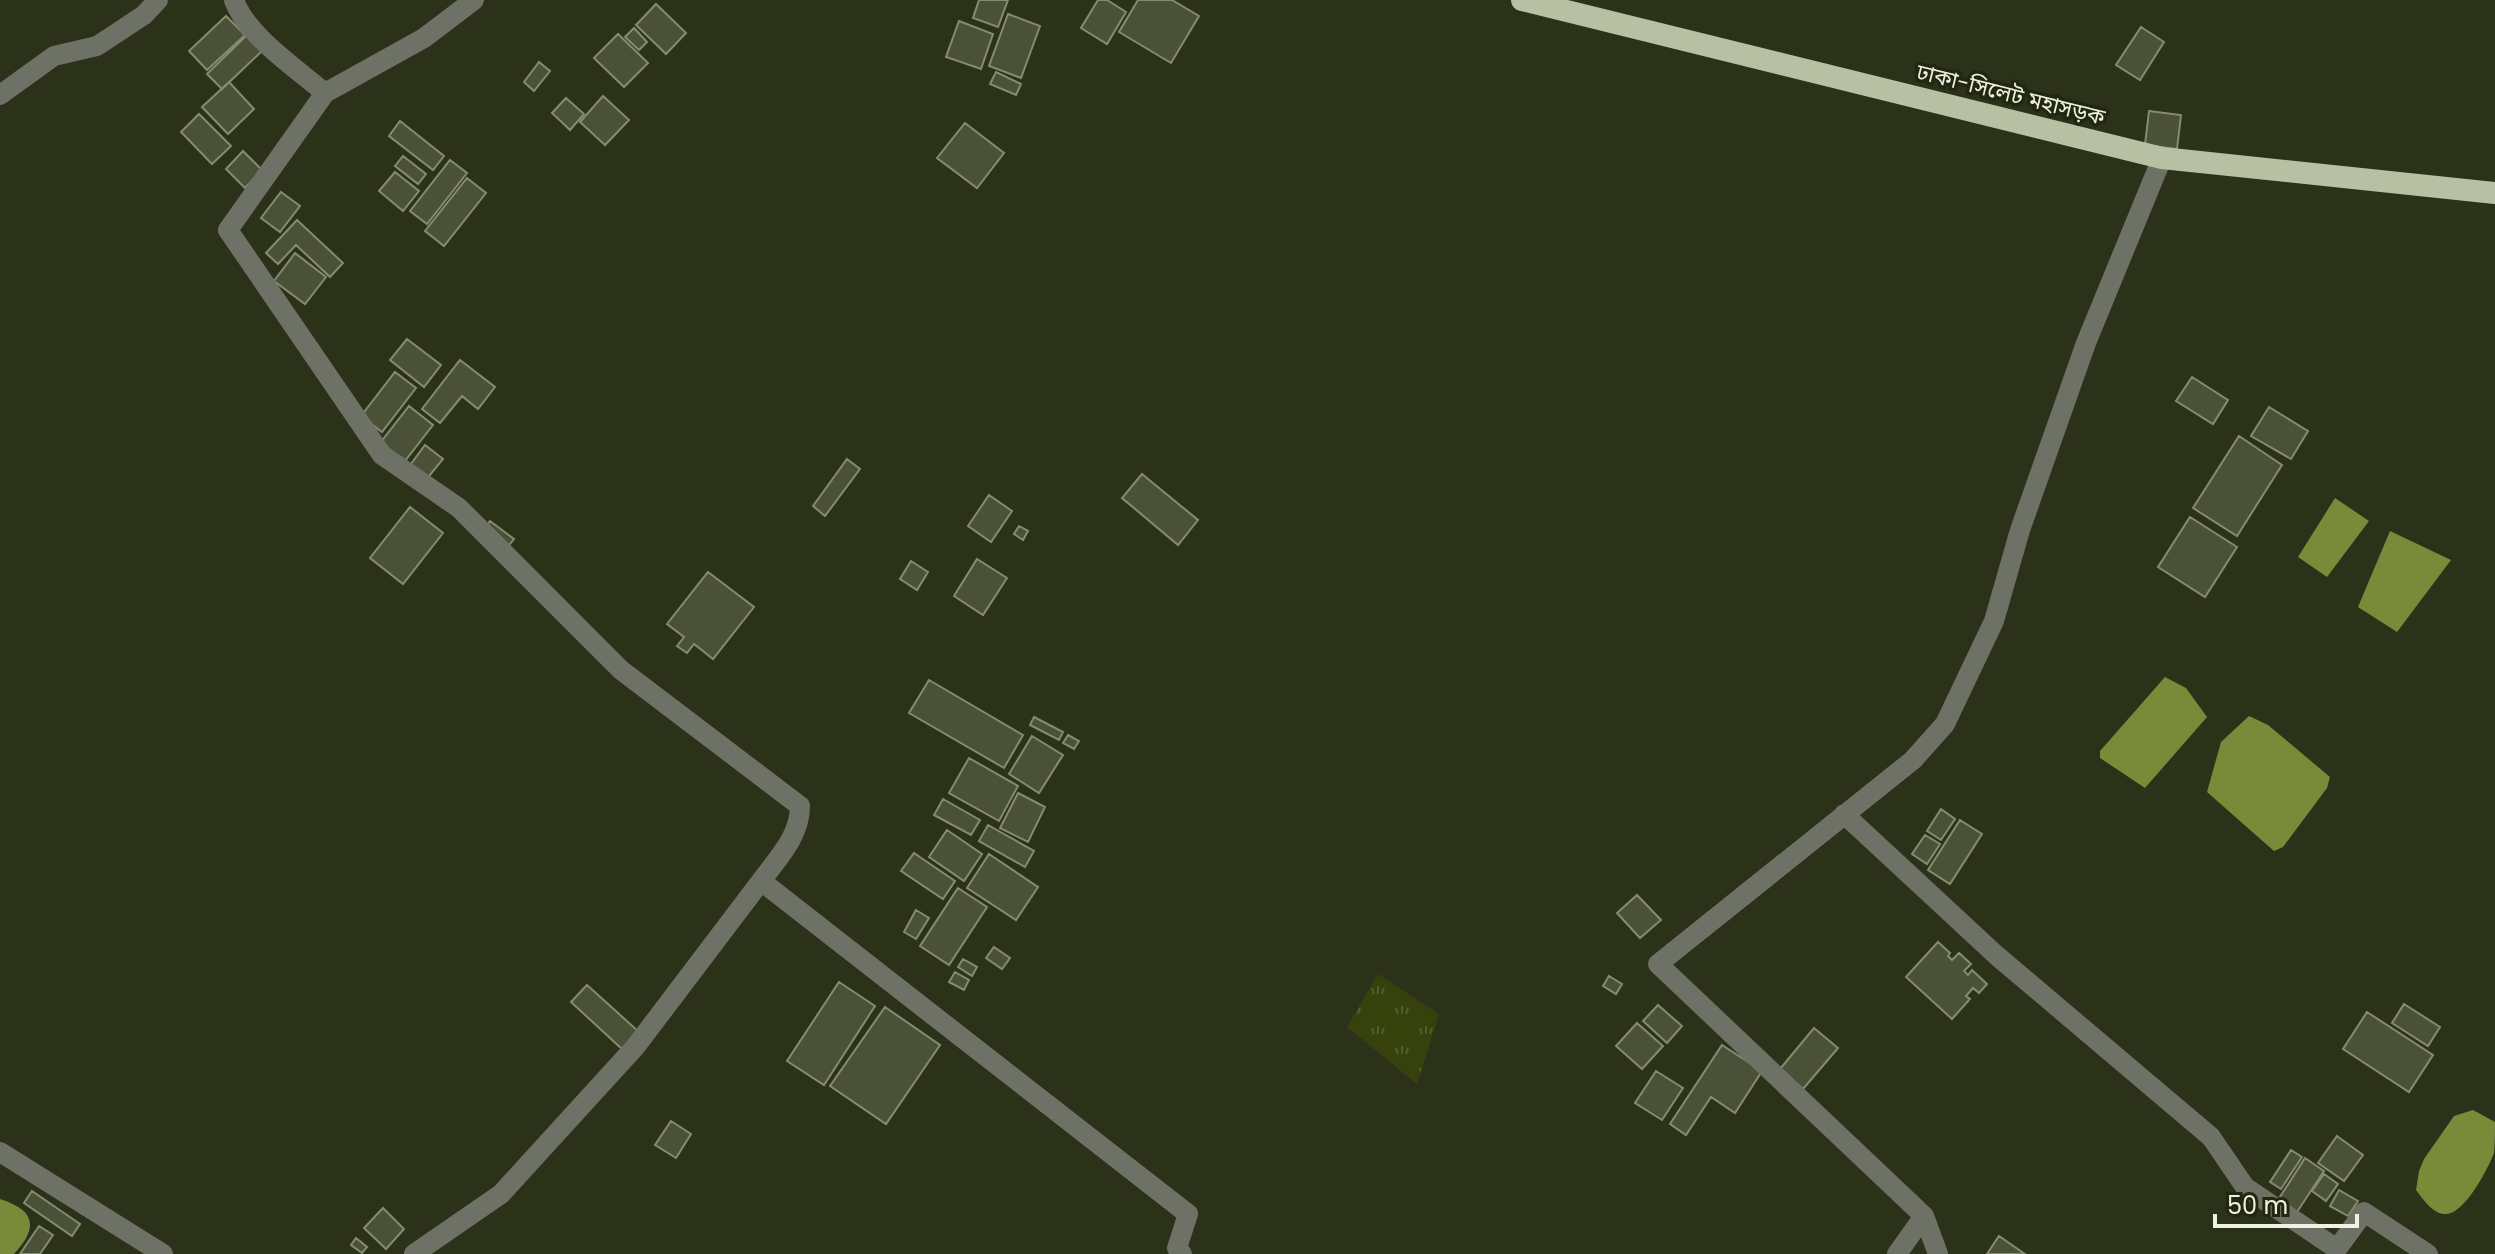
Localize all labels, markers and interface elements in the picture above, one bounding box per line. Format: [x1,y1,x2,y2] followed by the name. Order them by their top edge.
[1912,56,2109,133] street label: ঢাকা-সিলেট মহাসড়ক
[2215,1178,2357,1228] scale bar
[2227,1189,2288,1222] text: 50 m

